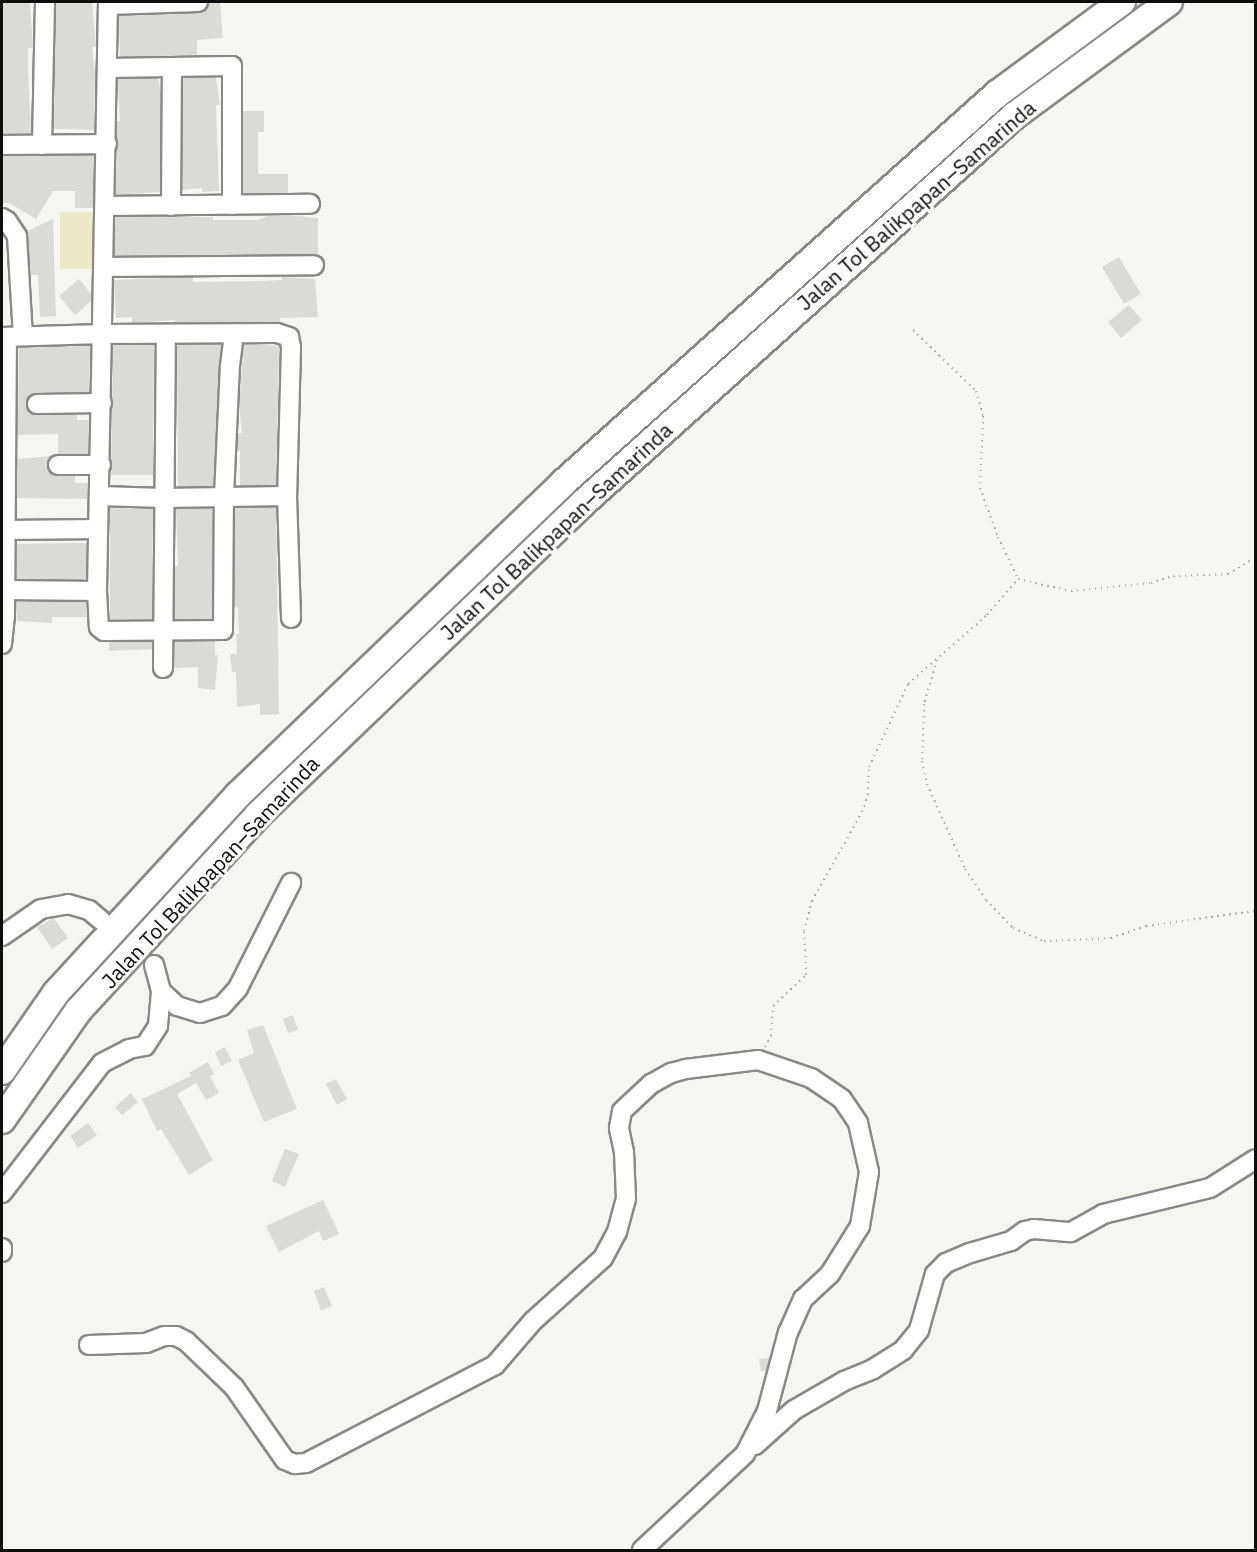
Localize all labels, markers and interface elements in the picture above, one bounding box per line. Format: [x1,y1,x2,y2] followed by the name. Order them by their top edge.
[792,95,1040,315] street label: Jalan Tol Balikpapan–Samarinda
[435,417,677,645] street label: Jalan Tol Balikpapan–Samarinda
[96,751,324,993] street label: Jalan Tol Balikpapan–Samarinda

